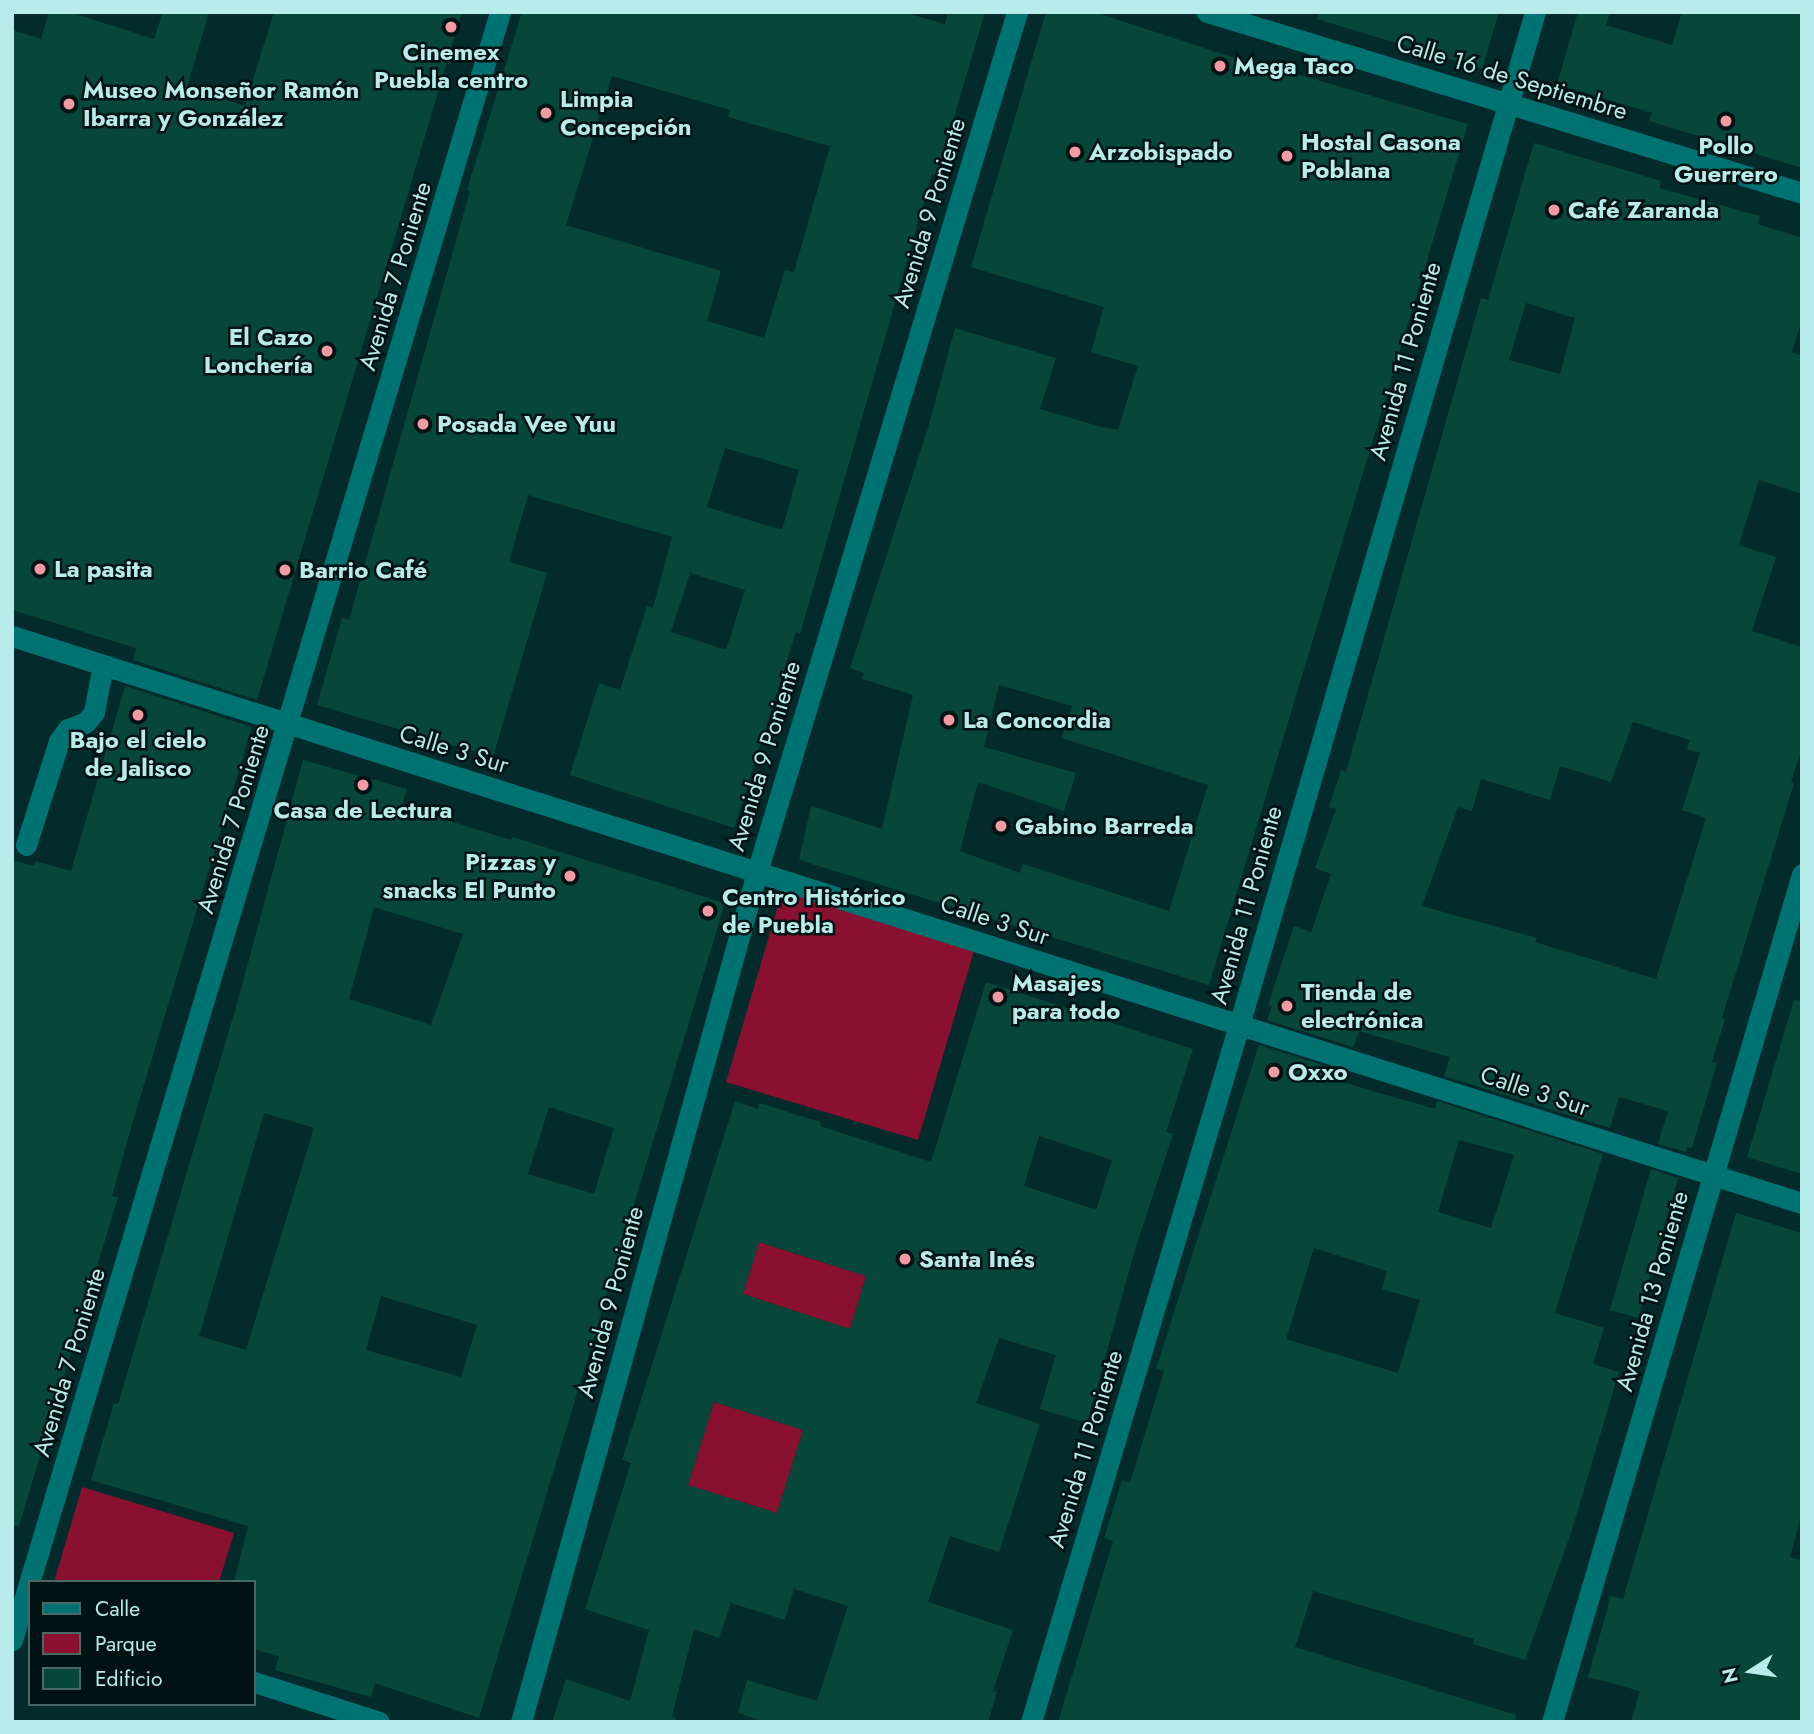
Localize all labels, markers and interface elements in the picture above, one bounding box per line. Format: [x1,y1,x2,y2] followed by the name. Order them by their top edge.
[443,19,459,35] marker: Cinemex Puebla centro
[1393,28,1631,126] street label: Calle 16 de Septiembre
[374,38,528,94] place label: Cinemex Puebla centro
[1234,52,1354,80] place label: Mega Taco
[1212,58,1228,74] marker: Mega Taco
[83,76,359,132] place label: Museo Monseñor Ramón Ibarra y González
[560,85,692,141] place label: Limpia Concepción
[61,96,77,112] marker: Museo Monseñor Ramón Ibarra y González
[538,105,554,121] marker: Limpia Concepción
[1718,113,1734,129] marker: Pollo Guerrero
[886,115,972,311] street label: Avenida 9 Poniente
[1301,128,1461,184] place label: Hostal Casona Poblana
[1674,132,1778,188] place label: Pollo Guerrero
[1089,138,1233,166] place label: Arzobispado
[1067,144,1083,160] marker: Arzobispado
[1279,148,1295,164] marker: Hostal Casona Poblana
[353,178,437,374] street label: Avenida 7 Poniente
[1568,196,1719,224] place label: Café Zaranda
[1546,202,1562,218] marker: Café Zaranda
[1363,259,1447,463] street label: Avenida 11 Poniente
[204,323,313,379] place label: El Cazo Lonchería
[319,343,335,359] marker: El Cazo Lonchería
[437,410,616,438] place label: Posada Vee Yuu
[415,416,431,432] marker: Posada Vee Yuu
[54,555,153,583] place label: La pasita
[299,556,427,584] place label: Barrio Café
[32,561,48,577] marker: La pasita
[277,562,293,578] marker: Barrio Café
[721,658,807,854] street label: Avenida 9 Poniente
[963,706,1111,734] place label: La Concordia
[130,707,146,723] marker: Bajo el cielo de Jalisco
[941,712,957,728] marker: La Concordia
[396,719,512,779] street label: Calle 3 Sur
[191,721,275,917] street label: Avenida 7 Poniente
[69,726,207,782] place label: Bajo el cielo de Jalisco
[355,777,371,793] marker: Casa de Lectura
[273,796,453,824] place label: Casa de Lectura
[1204,803,1288,1007] street label: Avenida 11 Poniente
[1015,812,1194,840] place label: Gabino Barreda
[993,818,1009,834] marker: Gabino Barreda
[382,848,556,904] place label: Pizzas y snacks El Punto
[562,868,578,884] marker: Pizzas y snacks El Punto
[722,883,906,939] place label: Centro Histórico de Puebla
[937,889,1053,951] street label: Calle 3 Sur
[700,903,716,919] marker: Centro Histórico de Puebla
[1012,969,1121,1025] place label: Masajes para todo
[1301,978,1423,1034] place label: Tienda de electrónica
[990,989,1006,1005] marker: Masajes para todo
[1279,998,1295,1014] marker: Tienda de electrónica
[1288,1058,1348,1086] place label: Oxxo
[1477,1060,1593,1122] street label: Calle 3 Sur
[1266,1064,1282,1080] marker: Oxxo
[1610,1188,1694,1394] street label: Avenida 13 Poniente
[571,1203,649,1401] street label: Avenida 9 Poniente
[919,1245,1035,1273] place label: Santa Inés
[897,1251,913,1267] marker: Santa Inés
[27,1264,111,1460] street label: Avenida 7 Poniente
[1041,1347,1129,1551] street label: Avenida 11 Poniente
[28,1580,256,1706] legend
[95,1594,140,1624] text: Calle
[95,1629,157,1659] text: Parque
[1716,1636,1786,1706] north arrow
[95,1664,162,1694] text: Edificio
[1715,1665,1745,1686] text: N

